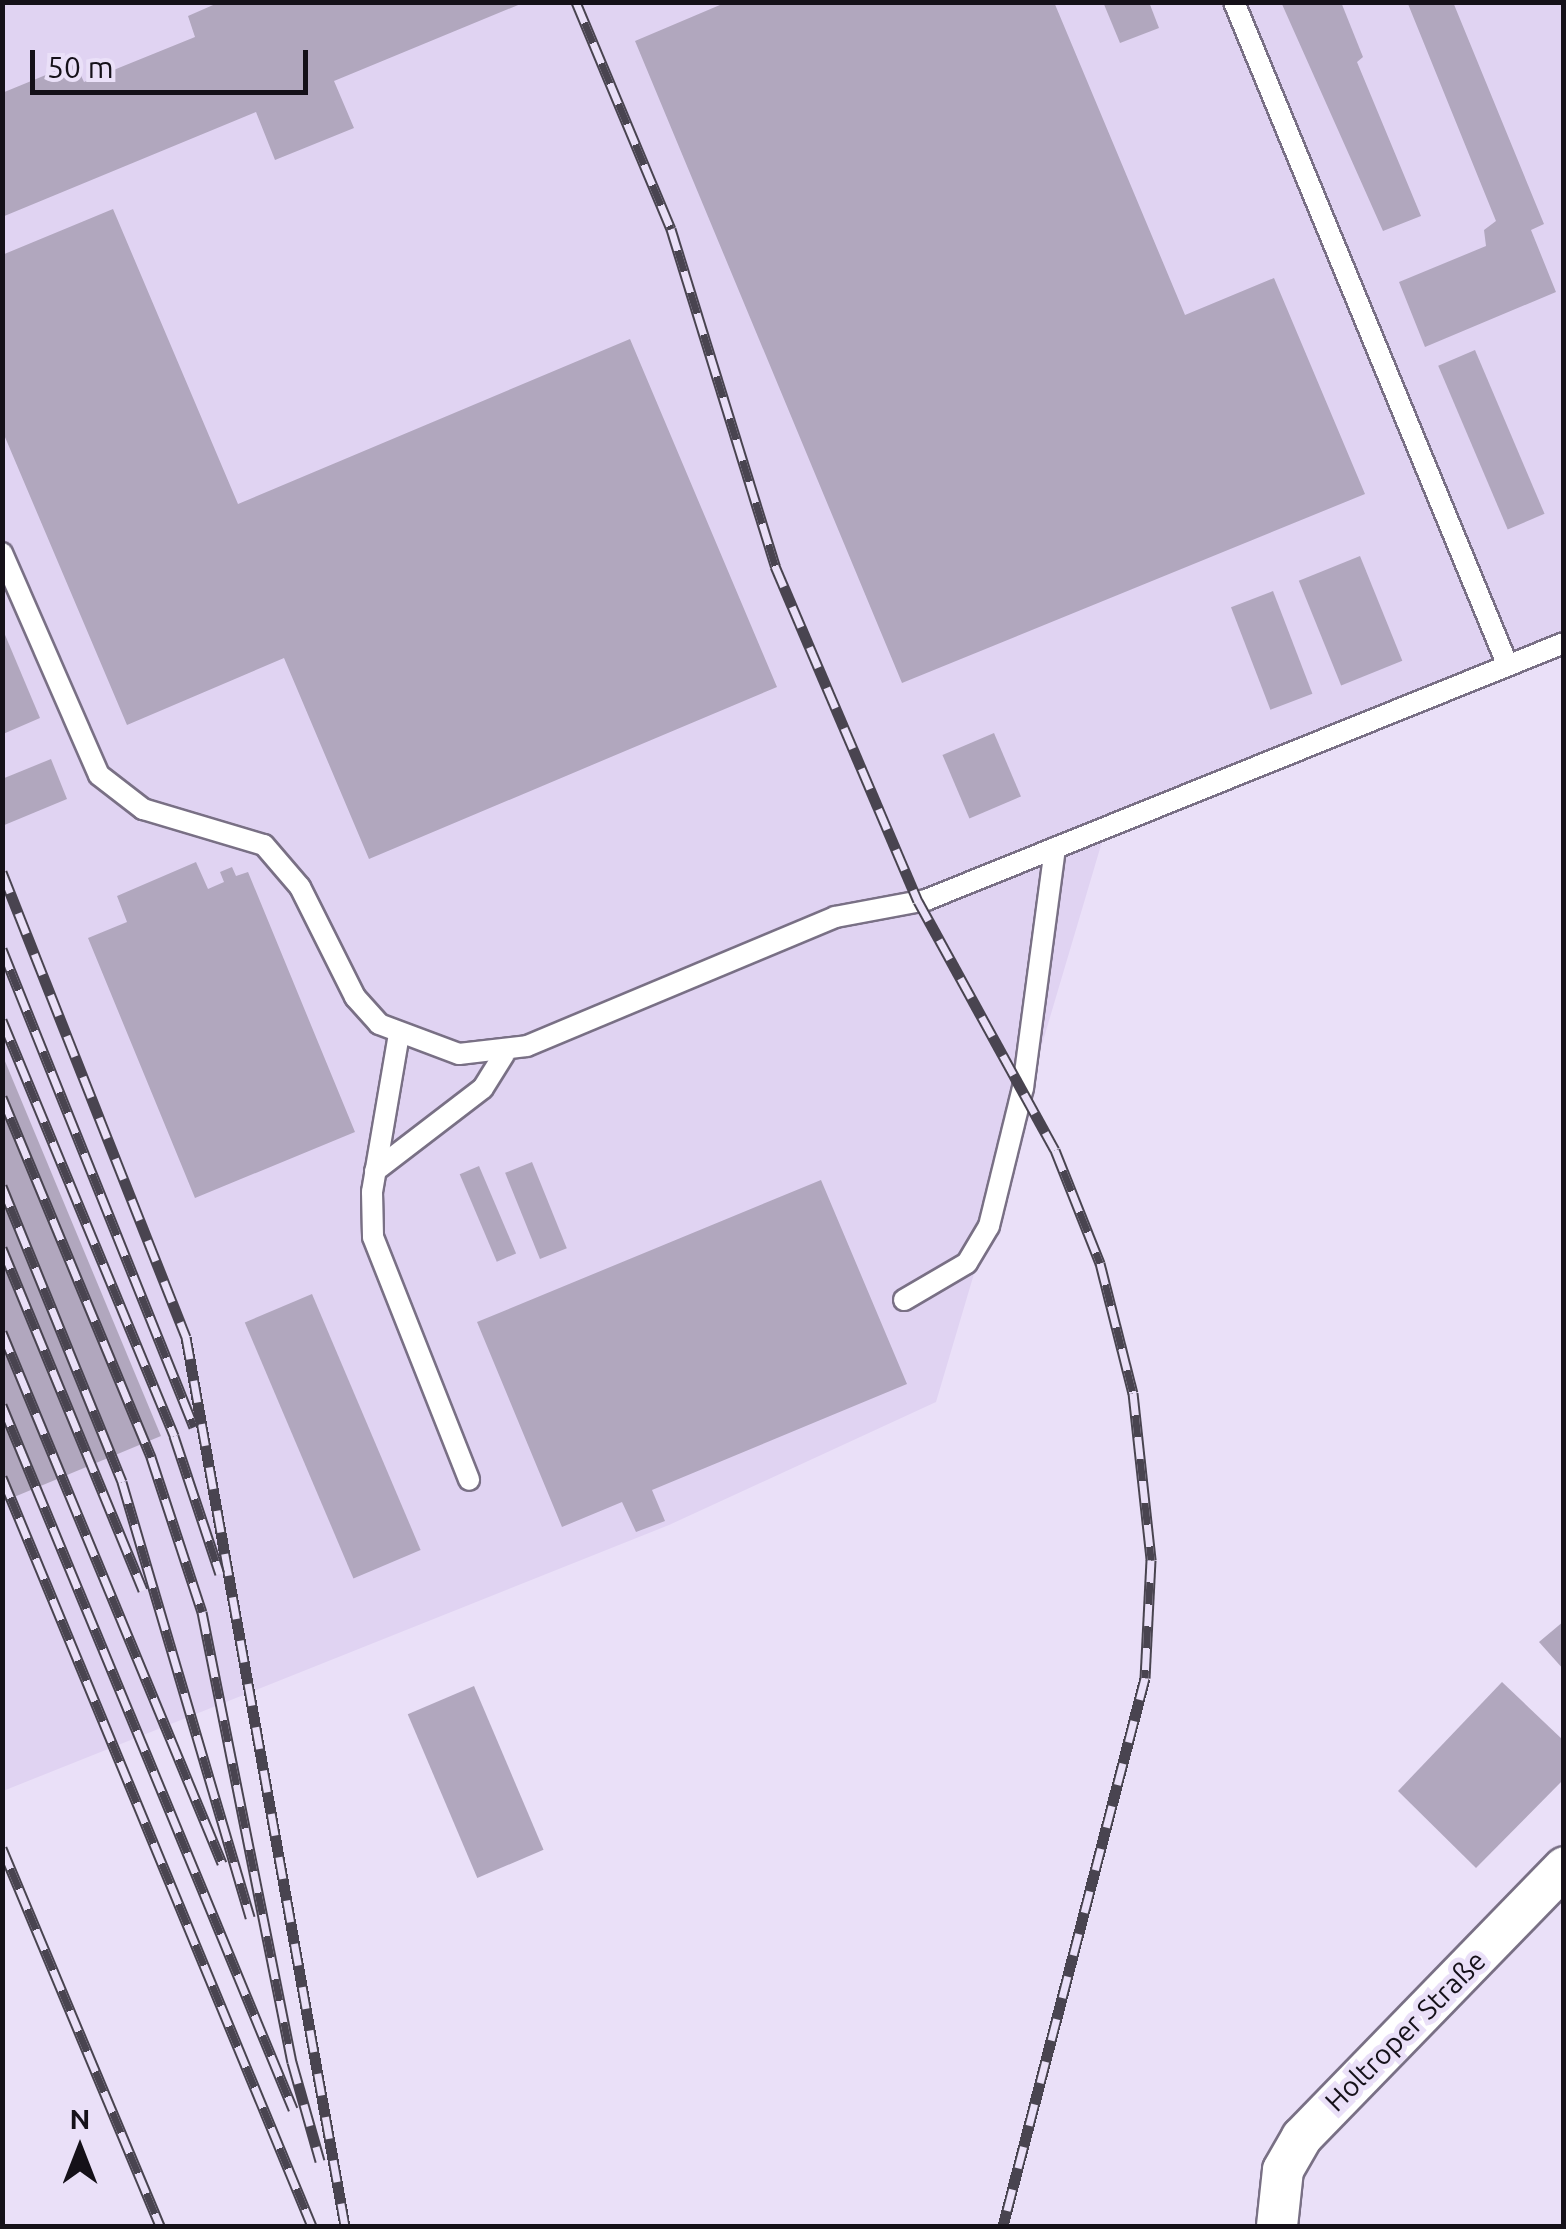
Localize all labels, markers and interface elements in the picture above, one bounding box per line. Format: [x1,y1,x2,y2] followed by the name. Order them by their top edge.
[35,30,312,92] scale bar
[47,50,114,84] text: 50 m
[1318,1944,1492,2118] street label: Holtroper Straße
[30,2099,130,2199] north arrow
[70,2103,90,2134] text: N

